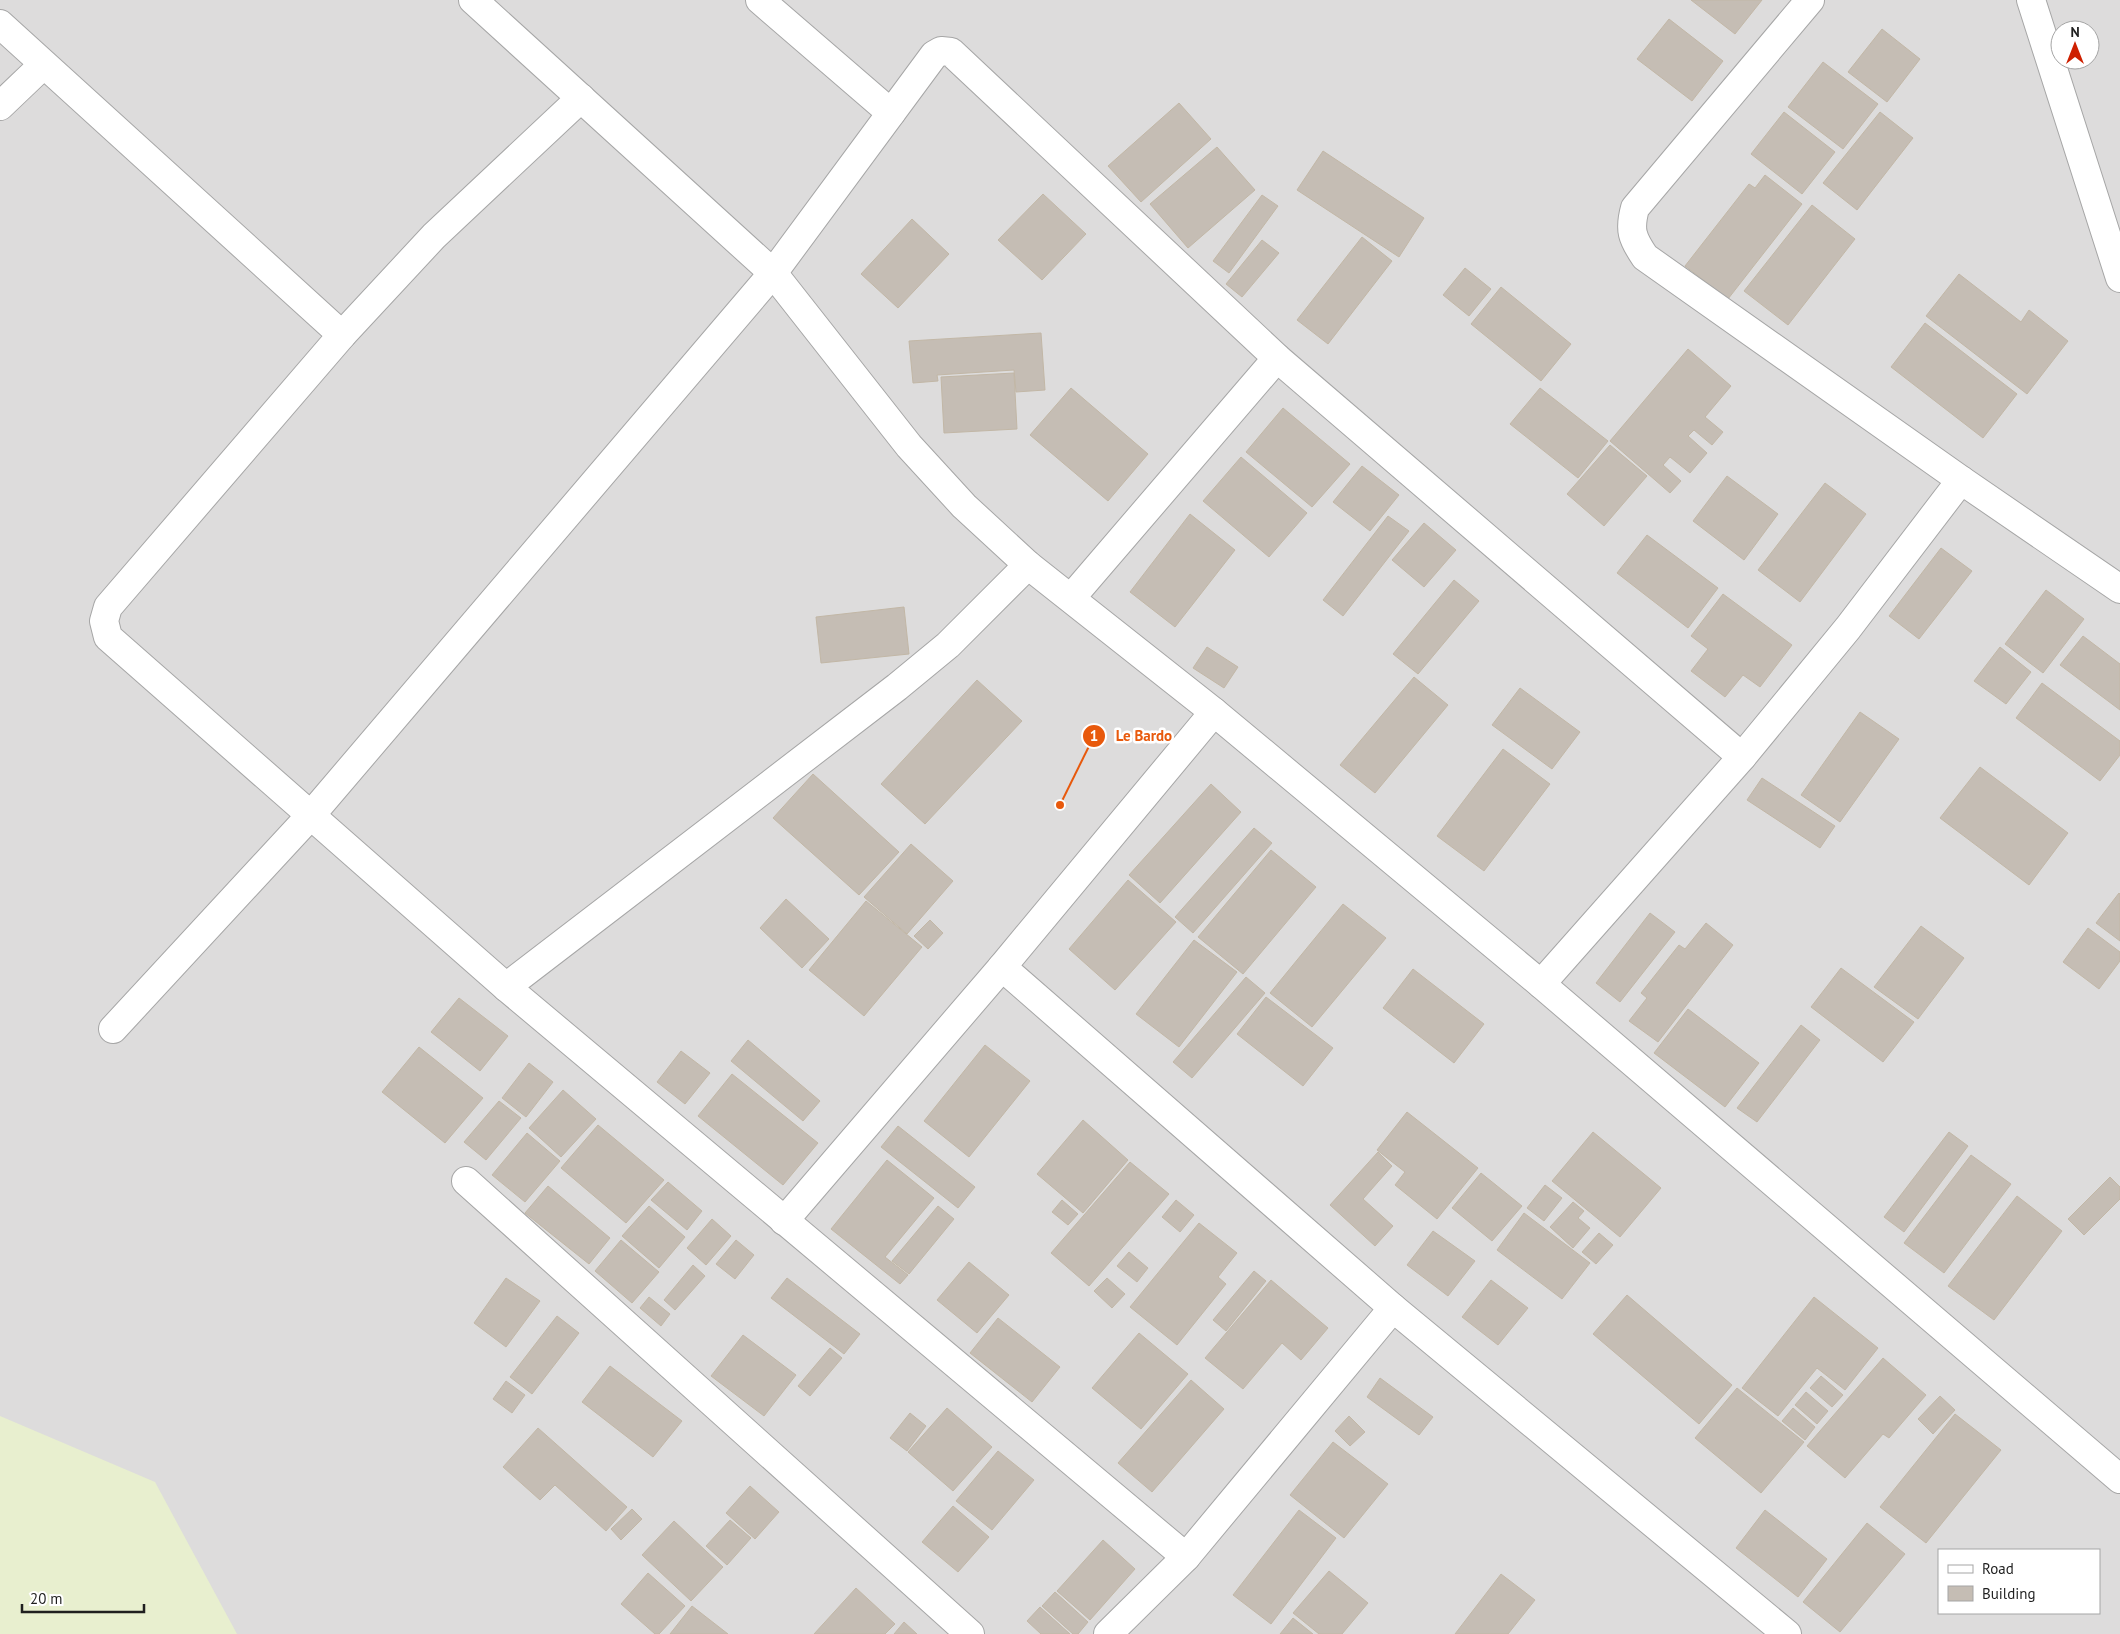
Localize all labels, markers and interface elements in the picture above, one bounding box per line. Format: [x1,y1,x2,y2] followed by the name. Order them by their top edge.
[2050,20,2100,70] north arrow
[2070,23,2080,41] text: N
[1081,721,1182,751] callout: Le Bardo
[1090,726,1098,745] text: 1
[1116,726,1172,745] text: Le Bardo
[1938,1549,2100,1614] legend
[1982,1559,2014,1578] text: Road
[22,1582,145,1614] scale bar
[1982,1584,2036,1603] text: Building
[30,1589,63,1608] text: 20 m

